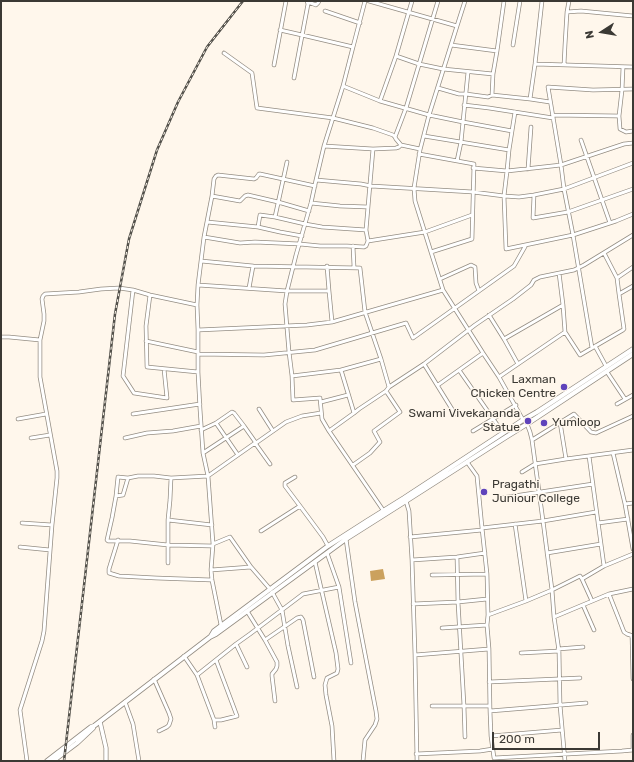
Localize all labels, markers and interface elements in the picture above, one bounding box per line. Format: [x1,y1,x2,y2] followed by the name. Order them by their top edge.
[582,12,622,52] north arrow
[583,29,597,40] text: N
[471,373,556,401] place label: Laxman Chicken Centre
[559,382,569,392] marker: Laxman Chicken Centre
[408,407,520,435] place label: Swami Vivekananda Statue
[523,416,533,426] marker: Swami Vivekananda Statue
[552,416,601,430] place label: Yumloop
[539,418,549,428] marker: Yumloop
[492,478,580,506] place label: Pragathi Juniour College
[479,487,489,497] marker: Pragathi Juniour College
[494,724,602,750] scale bar
[499,732,535,746] text: 200 m

